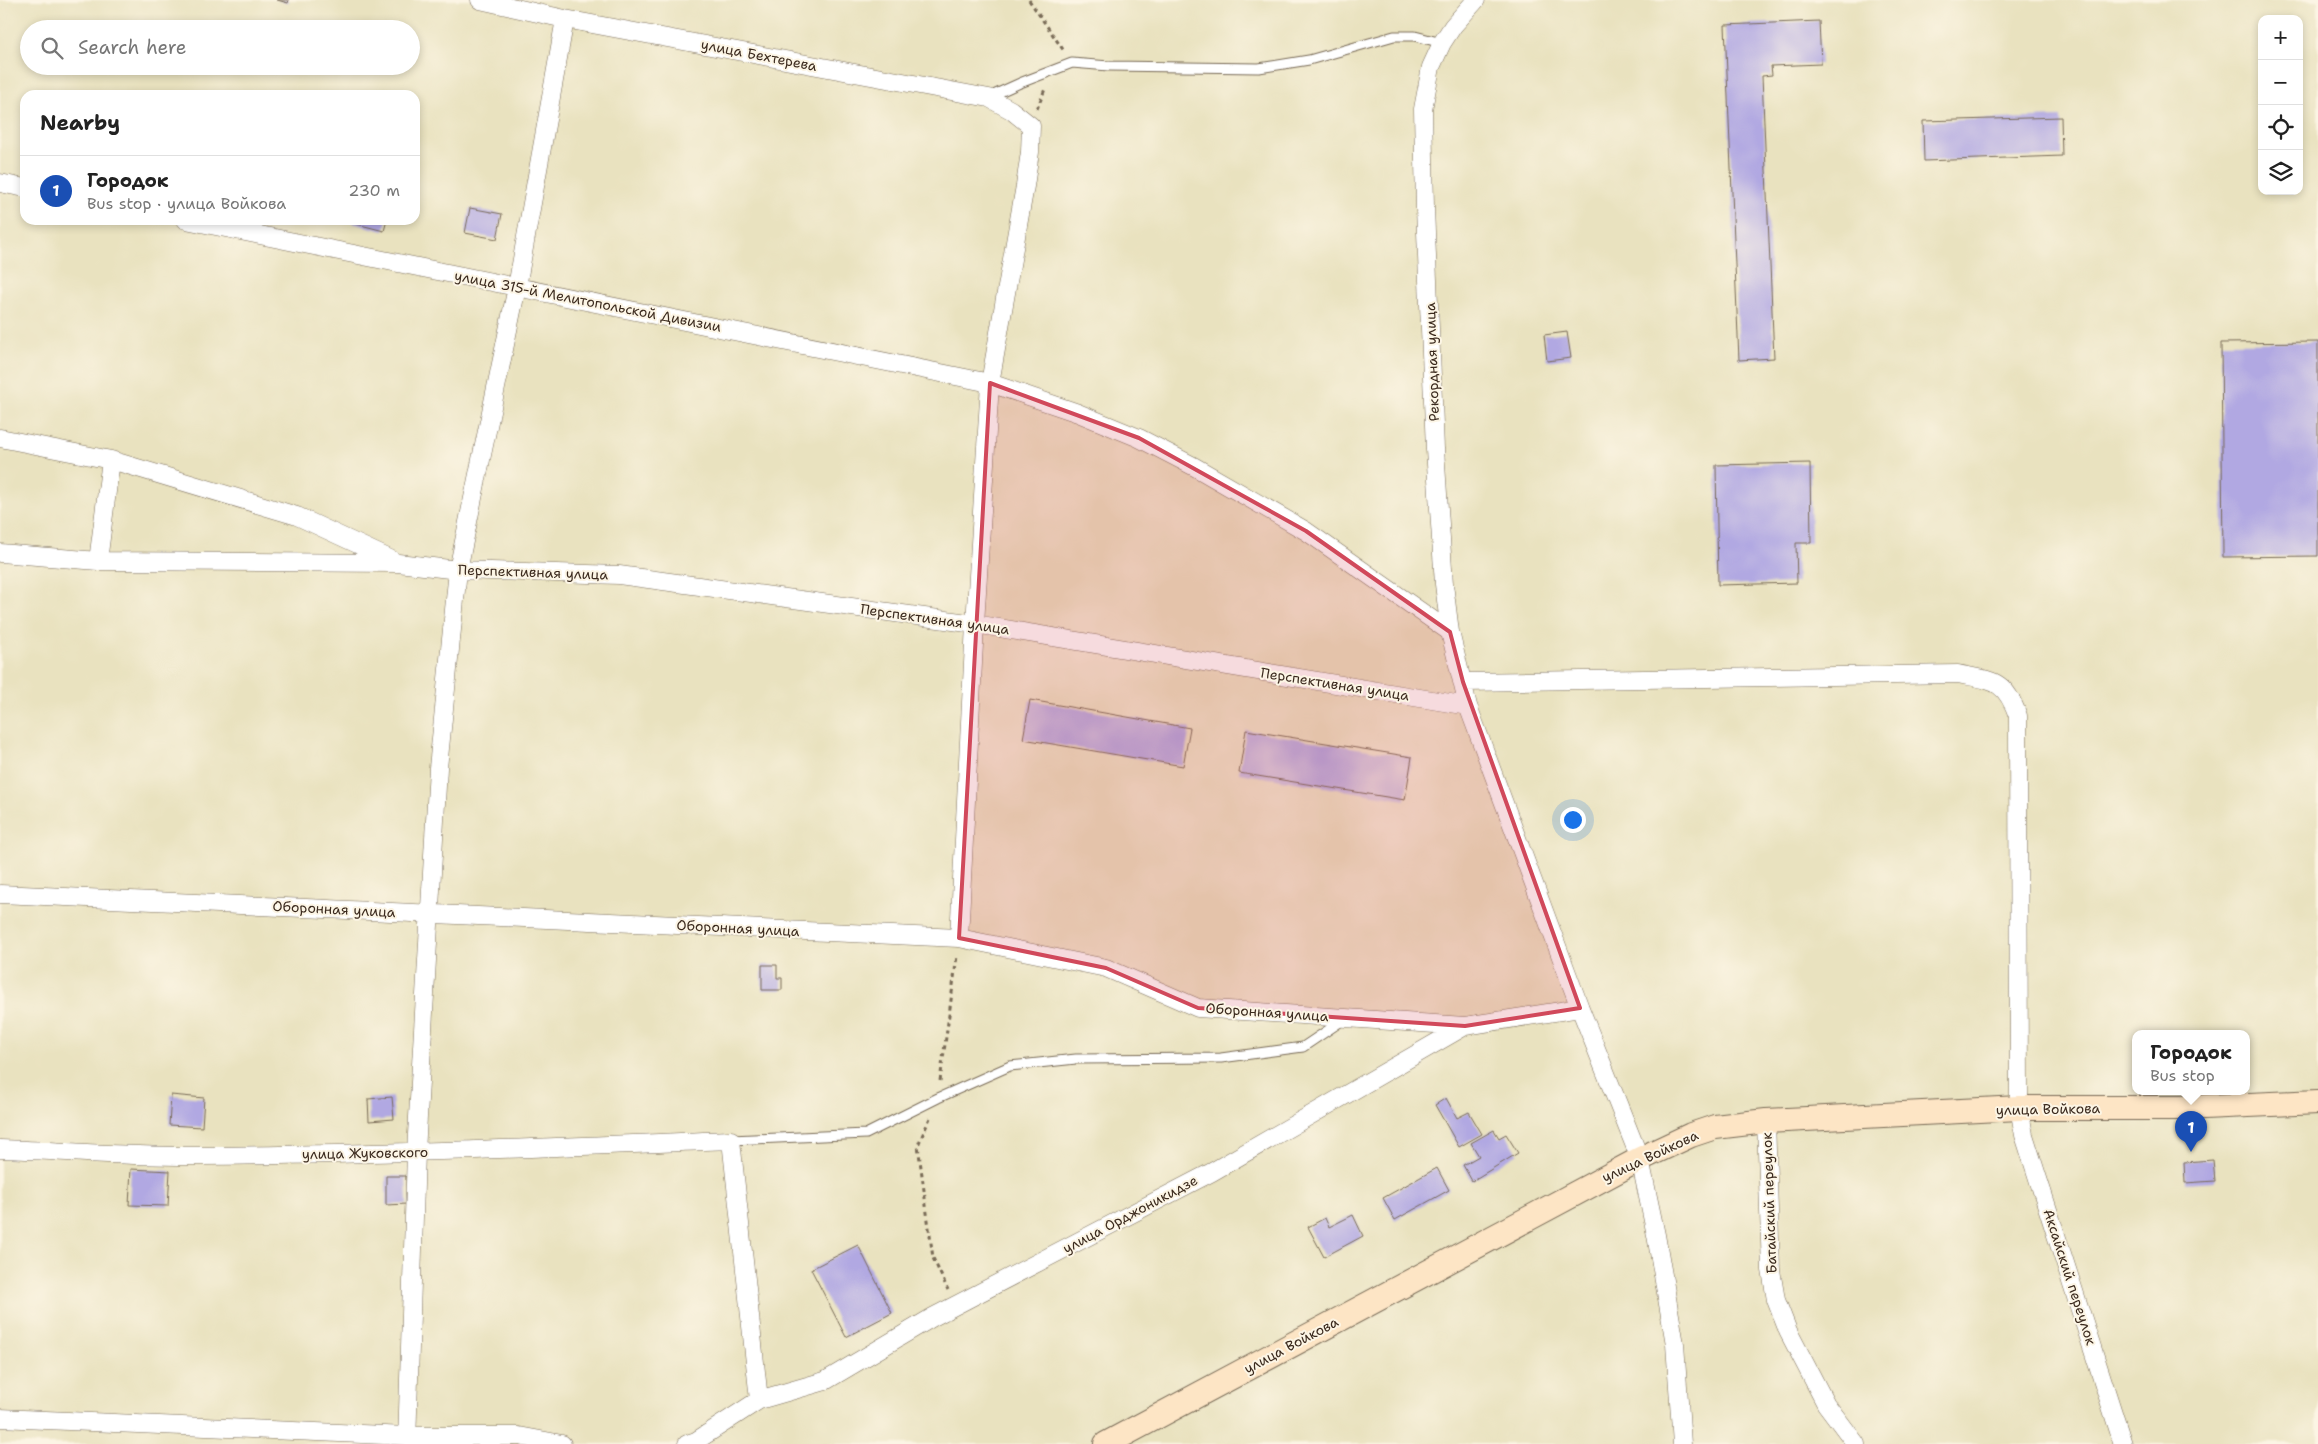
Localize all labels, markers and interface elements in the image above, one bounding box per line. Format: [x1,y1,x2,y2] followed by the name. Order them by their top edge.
[2258,15,2303,195] map controls
[2258,15,2303,60] button: +
[20,20,420,75] search box
[38,34,66,62] icon: search
[78,35,187,60] text: Search here
[699,35,819,75] street label: улица Бехтерева
[2258,60,2303,105] button: −
[2258,105,2303,150] button: locate
[40,109,120,137] text: Nearby
[2258,150,2303,195] button: layers
[87,168,169,193] text: Городок
[52,180,60,201] text: 1
[348,180,400,201] text: 230 m
[87,193,286,214] text: Bus stop · улица Войкова
[453,266,723,336] street label: улица 315-й Мелитопольской Дивизии
[1421,302,1443,422] street label: Рекордная улица
[458,560,609,584] street label: Перспективная улица
[859,600,1011,638] street label: Перспективная улица
[1259,663,1411,705] street label: Перспективная улица
[1560,807,1586,833] your location
[272,897,396,921] street label: Оборонная улица
[676,916,800,940] street label: Оборонная улица
[1205,999,1329,1025] street label: Оборонная улица
[2132,1030,2250,1095] popup
[2150,1040,2232,1065] text: Городок
[2150,1065,2215,1086] text: Bus stop
[1996,1099,2101,1119] street label: улица Войкова
[2175,1111,2207,1152] pin: 1
[1599,1126,1701,1186] street label: улица Войкова
[1758,1131,1780,1274] street label: Батайский переулок
[302,1143,428,1163] street label: улица Жуковского
[1059,1171,1201,1257] street label: улица Орджоникидзе
[2040,1207,2101,1348] street label: Аксайский переулок
[1241,1312,1342,1377] street label: улица Войкова

